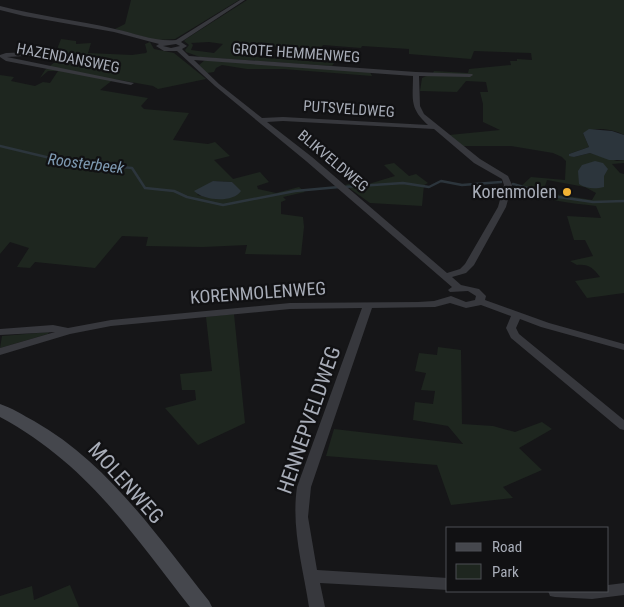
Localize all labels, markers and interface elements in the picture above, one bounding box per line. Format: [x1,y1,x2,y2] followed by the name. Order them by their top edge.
[15,39,121,77] street label: HAZENDANSWEG
[231,40,361,66] street label: GROTE HEMMENWEG
[303,97,395,121] street label: PUTSVELDWEG
[294,126,372,196] street label: BLIKVELDWEG
[47,149,126,178] water label: Roosterbeek
[472,181,557,202] place label: Korenmolen
[561,186,573,198] marker: Korenmolen
[189,277,327,308] street label: KORENMOLENWEG
[272,343,346,497] street label: HENNEPVELDWEG
[83,438,169,528] street label: MOLENWEG
[446,527,609,592] legend
[492,538,522,556] text: Road
[492,563,519,581] text: Park

